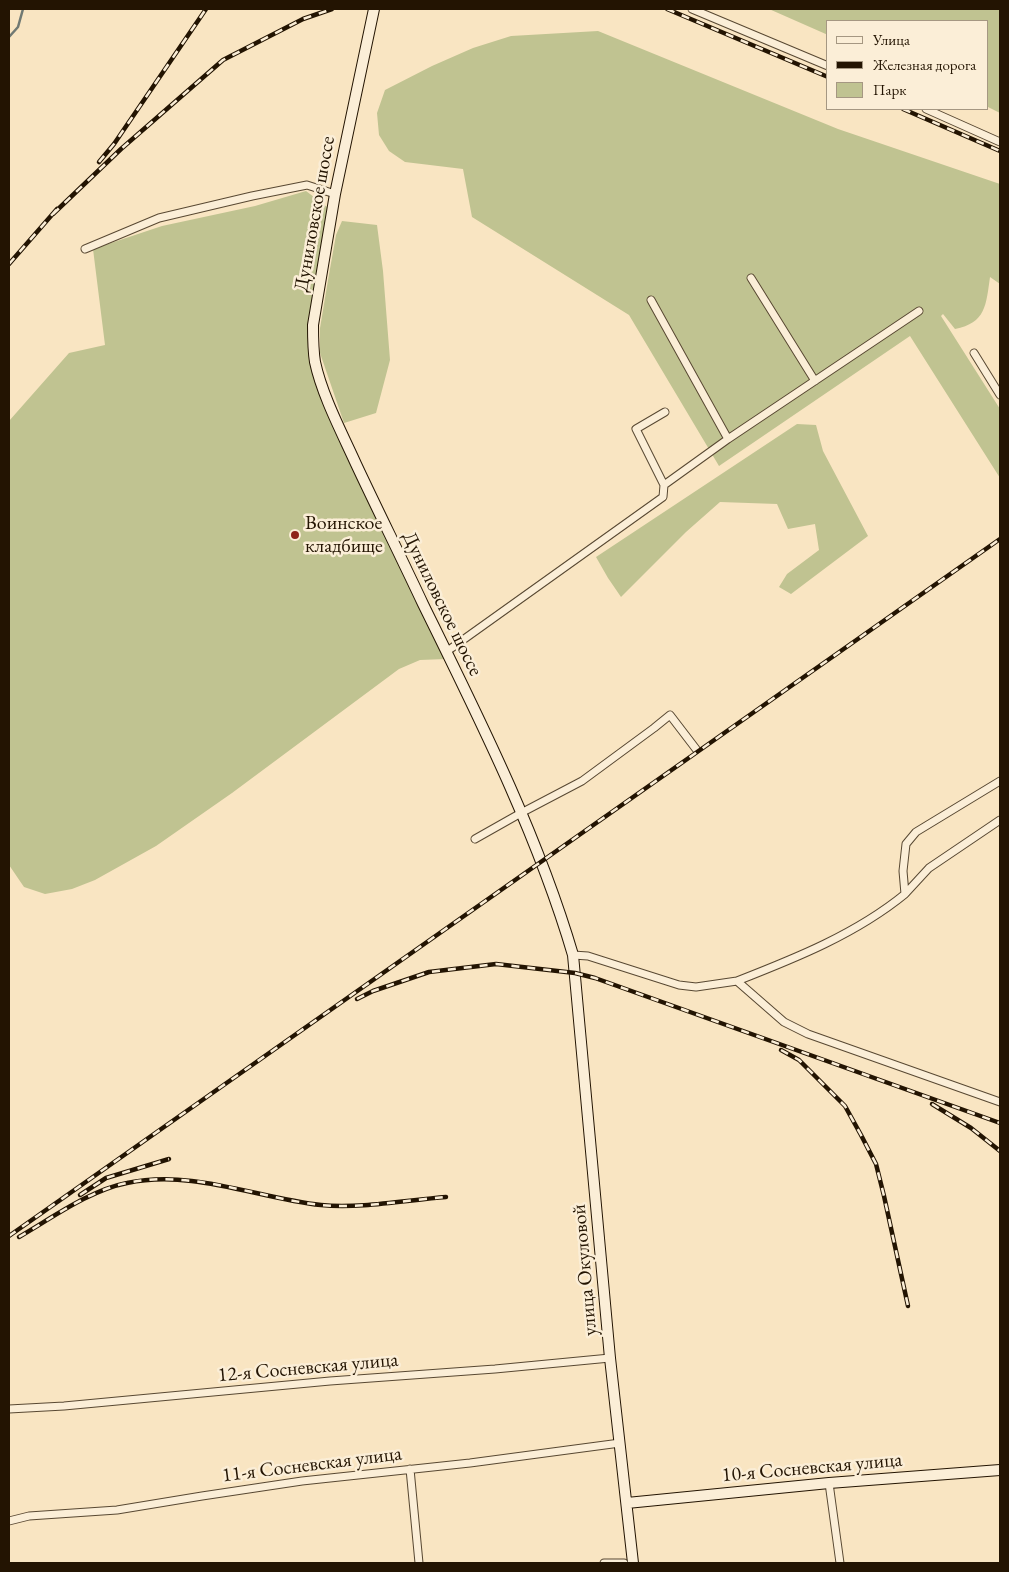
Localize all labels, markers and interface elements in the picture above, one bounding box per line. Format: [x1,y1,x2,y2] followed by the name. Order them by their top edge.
[826,20,989,110] legend
[873,30,910,49] text: Улица
[873,55,976,74] text: Железная дорога
[873,80,906,99] text: Парк
[290,134,340,294] street label: Дуниловское шоссе
[305,512,383,559] place label: Воинское кладбище
[397,528,487,680] street label: Дуниловское шоссе
[289,529,301,541] marker: Воинское кладбище
[567,1203,603,1337] street label: улица Окуловой
[217,1348,399,1388] street label: 12-я Сосневская улица
[221,1442,403,1488] street label: 11-я Сосневская улица
[721,1448,903,1488] street label: 10-я Сосневская улица

